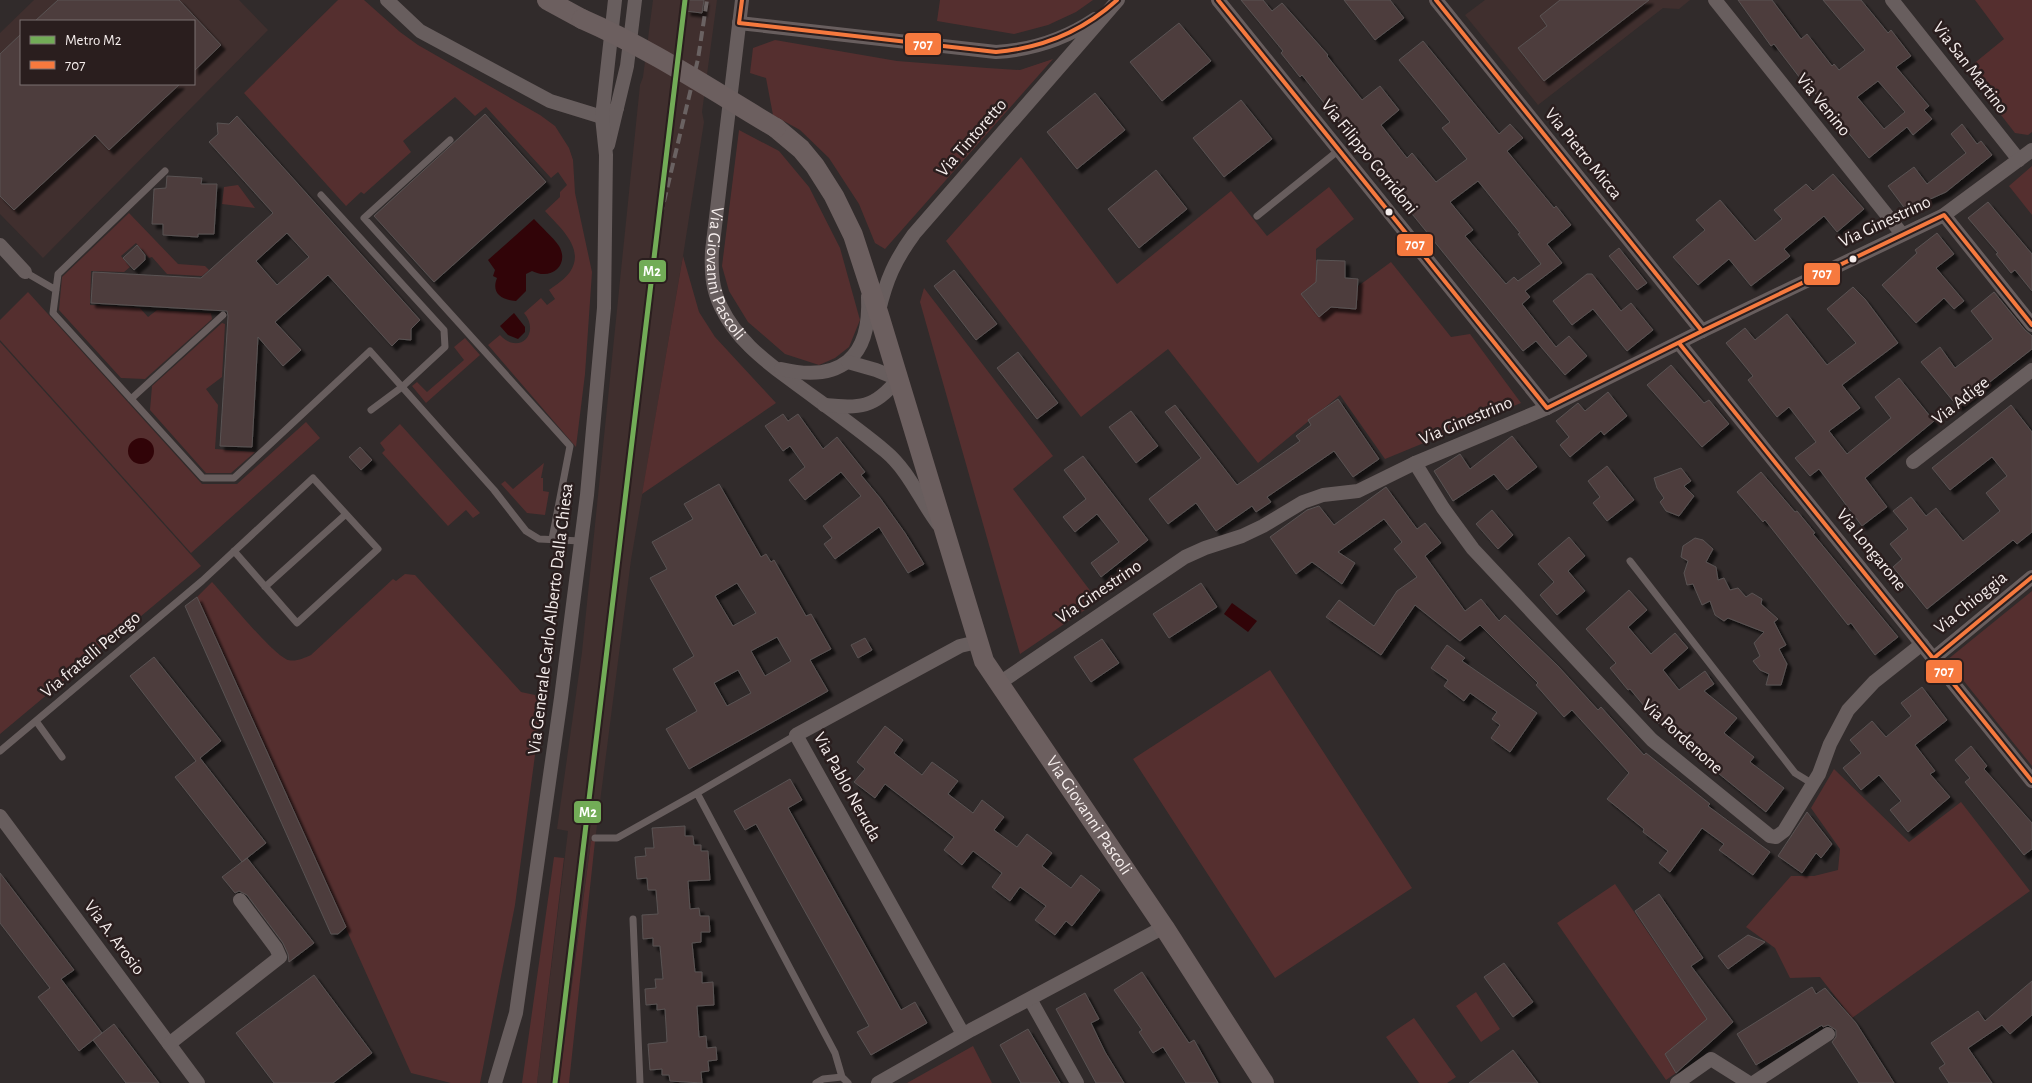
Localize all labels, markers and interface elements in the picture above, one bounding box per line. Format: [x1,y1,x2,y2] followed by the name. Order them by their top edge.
[1929,19,2011,117] street label: Via San Martino
[20,20,195,85] legend
[904,32,942,56] line badge: 707
[65,33,122,48] text: Metro M2
[913,38,933,52] text: 707
[65,58,85,73] text: 707
[1792,70,1854,140] street label: Via Venino
[934,96,1011,180] street label: Via Tintoretto
[1317,96,1421,218] street label: Via Filippo Corridoni
[1541,105,1625,203] street label: Via Pietro Micca
[1836,193,1934,251] street label: Via Ginestrino
[703,206,749,344] street label: Via Giovanni Pascoli
[1384,207,1394,217] unlabelled marker
[1396,233,1434,257] line badge: 707
[1405,238,1425,252] text: 707
[1848,254,1858,264] unlabelled marker
[638,259,667,283] line badge: M2
[1803,262,1841,286] line badge: 707
[643,265,661,279] text: M2
[1812,267,1832,281] text: 707
[1929,373,1993,429] street label: Via Adige
[1417,393,1515,449] street label: Via Ginestrino
[525,482,577,756] street label: Via Generale Carlo Alberto Dalla Chiesa
[1833,506,1909,594] street label: Via Longarone
[1053,557,1145,627] street label: Via Ginestrino
[1931,568,2011,638] street label: Via Chioggia
[38,608,144,702] street label: Via fratelli Perego
[1925,659,1963,684] line badge: 707
[1934,665,1954,679] text: 707
[1638,696,1726,778] street label: Via Pordenone
[810,730,884,844] street label: Via Pablo Neruda
[1042,753,1135,878] street label: Via Giovanni Pascoli
[573,800,602,824] line badge: M2
[579,806,597,820] text: M2
[80,897,148,979] street label: Via A. Arosio

